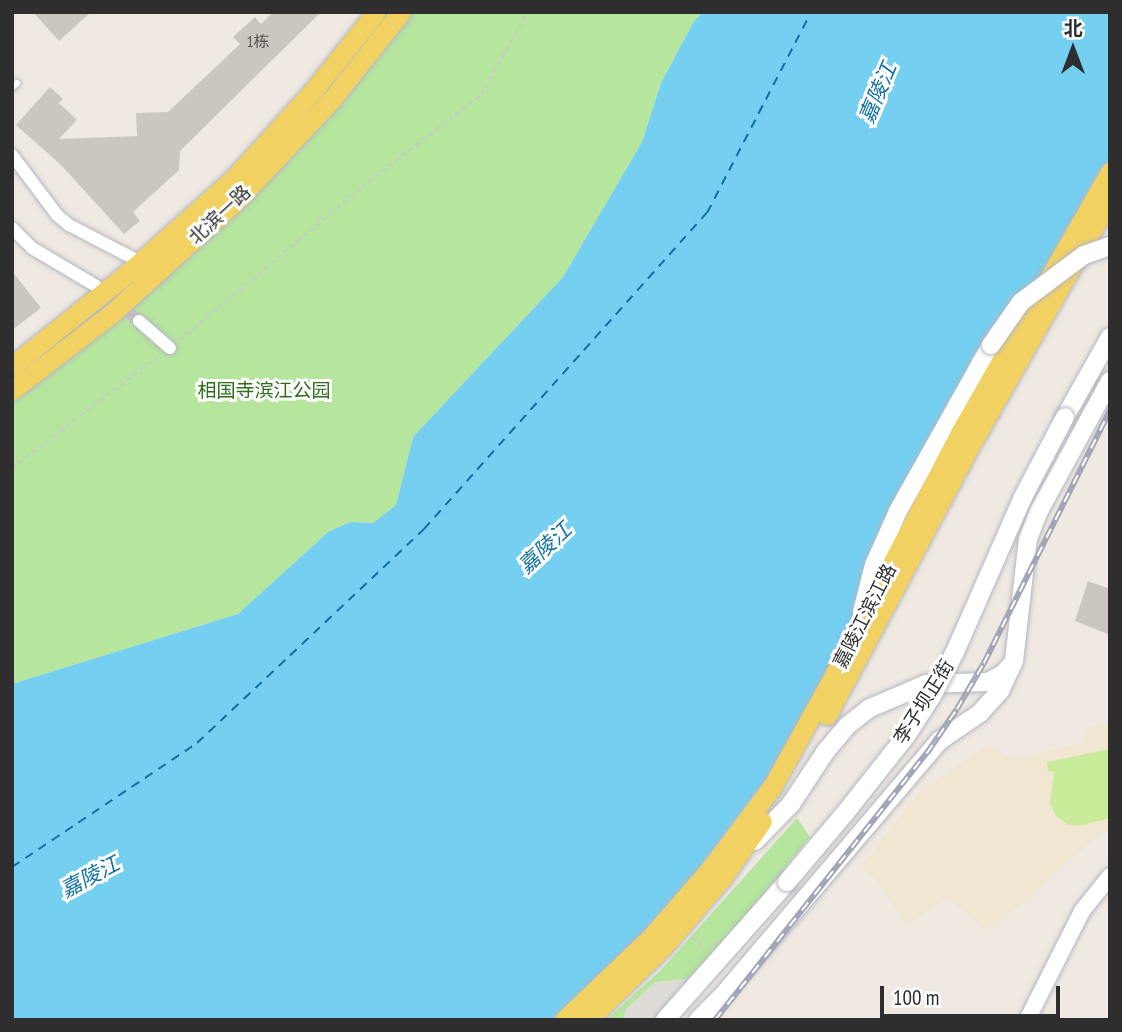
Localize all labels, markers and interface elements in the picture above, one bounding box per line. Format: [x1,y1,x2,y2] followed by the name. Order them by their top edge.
[1038,14,1108,84] north arrow
[1063,16,1083,40] text: 北
[246,31,270,51] house number: 1栋
[854,59,902,127] water label: 嘉陵江
[184,181,256,249] street label: 北滨一路
[198,380,330,402] park label: 相国寺滨江公园
[513,517,577,579] water label: 嘉陵江
[829,560,901,672] street label: 嘉陵江滨江路
[889,656,959,748] street label: 李子坝正街
[56,851,124,903] water label: 嘉陵江
[884,972,1064,1016] scale bar
[893,984,939,1011] text: 100 m

